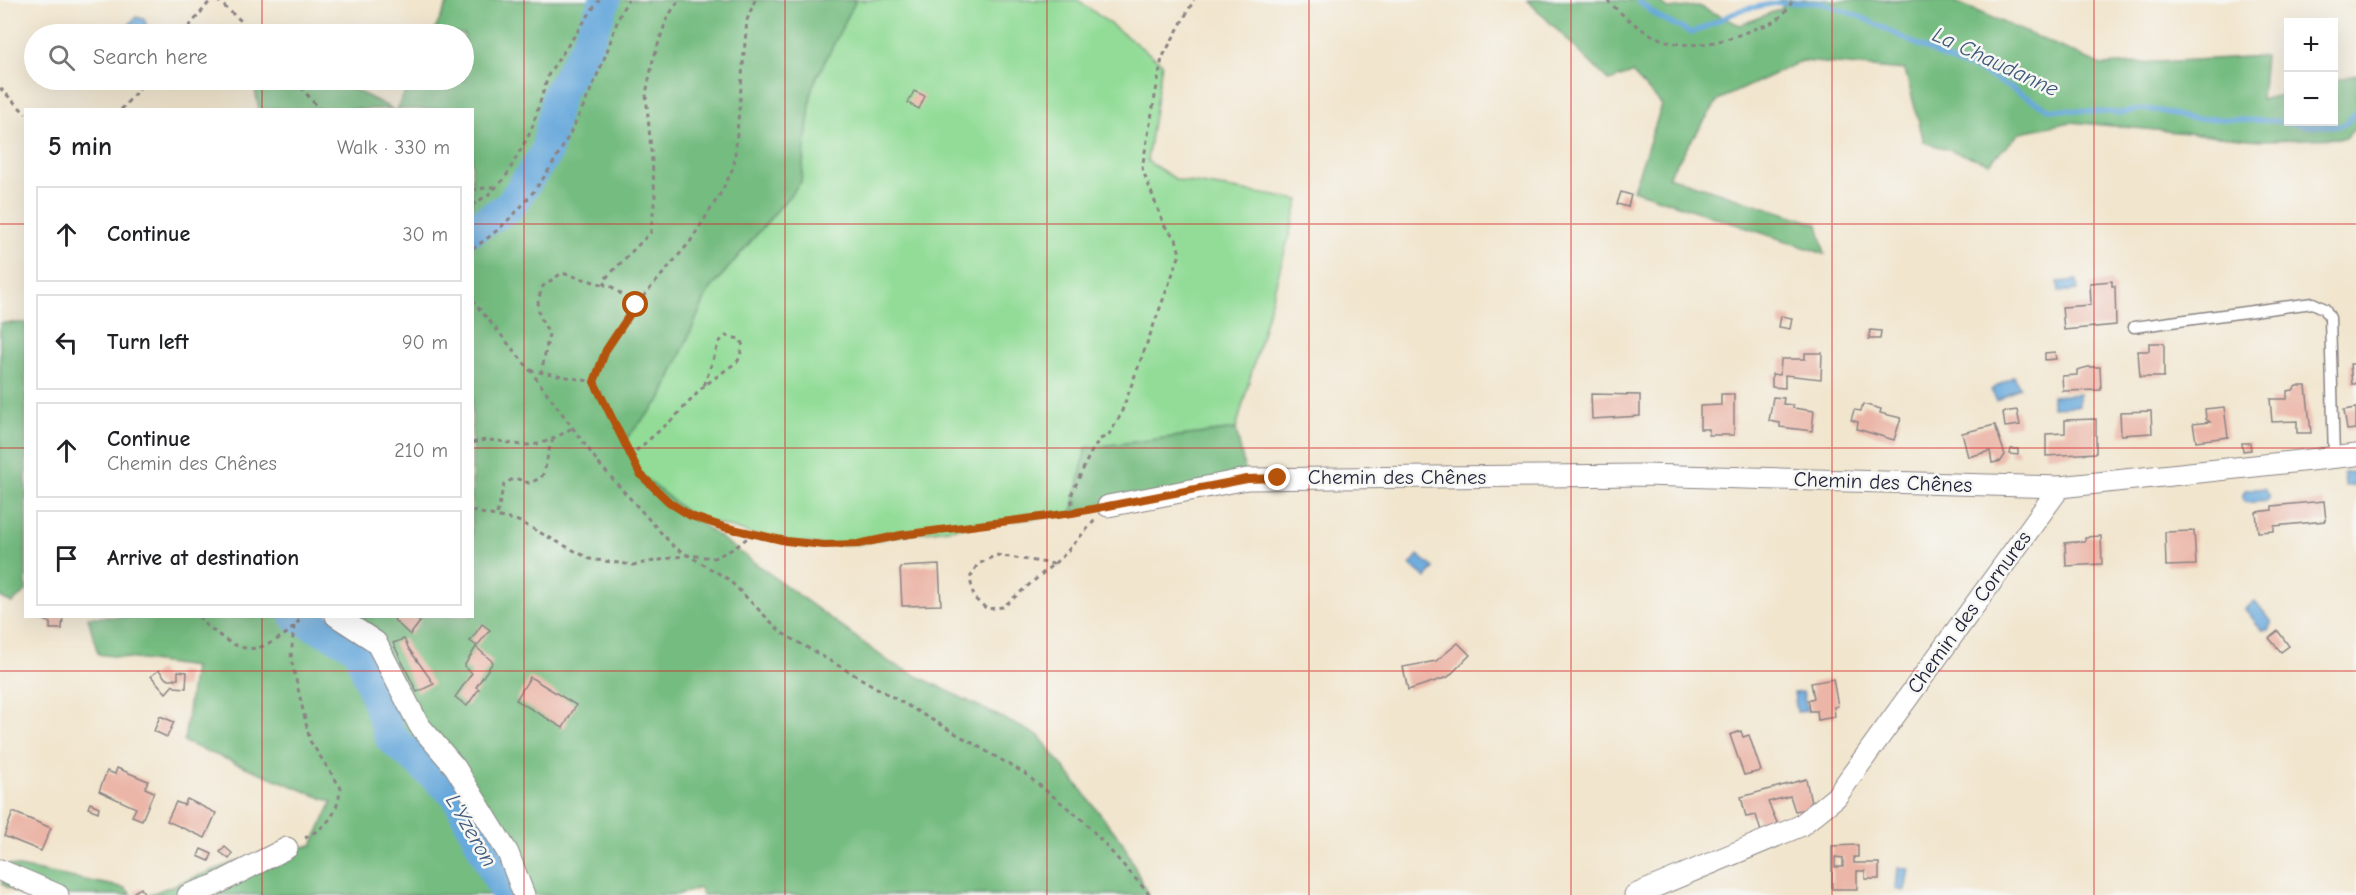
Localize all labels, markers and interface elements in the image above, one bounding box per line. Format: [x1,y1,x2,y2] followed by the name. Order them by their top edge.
[2284,18,2338,126] map controls
[2284,18,2338,72] button: +
[1928,21,2063,102] water label: La Chaudanne
[24,24,474,90] search box
[45,41,78,74] icon: search
[93,44,208,70] text: Search here
[2284,72,2338,126] button: −
[48,132,112,162] text: 5 min
[337,136,450,159] text: Walk · 330 m
[50,218,83,251] icon: ahead
[107,221,190,247] text: Continue
[402,223,448,246] text: 30 m
[622,291,648,317] route start
[50,326,83,359] icon: left
[107,329,189,355] text: Turn left
[402,331,448,354] text: 90 m
[107,426,190,452] text: Continue
[50,434,83,467] icon: ahead
[394,439,448,462] text: 210 m
[107,452,277,475] text: Chemin des Chênes
[1264,464,1290,490] route end
[1308,465,1486,489] street label: Chemin des Chênes
[1793,467,1973,497] street label: Chemin des Chênes
[1902,526,2036,698] street label: Chemin des Cornures
[50,542,83,575] icon: arrive
[107,545,299,571] text: Arrive at destination
[440,789,502,872] water label: L'Yzeron

